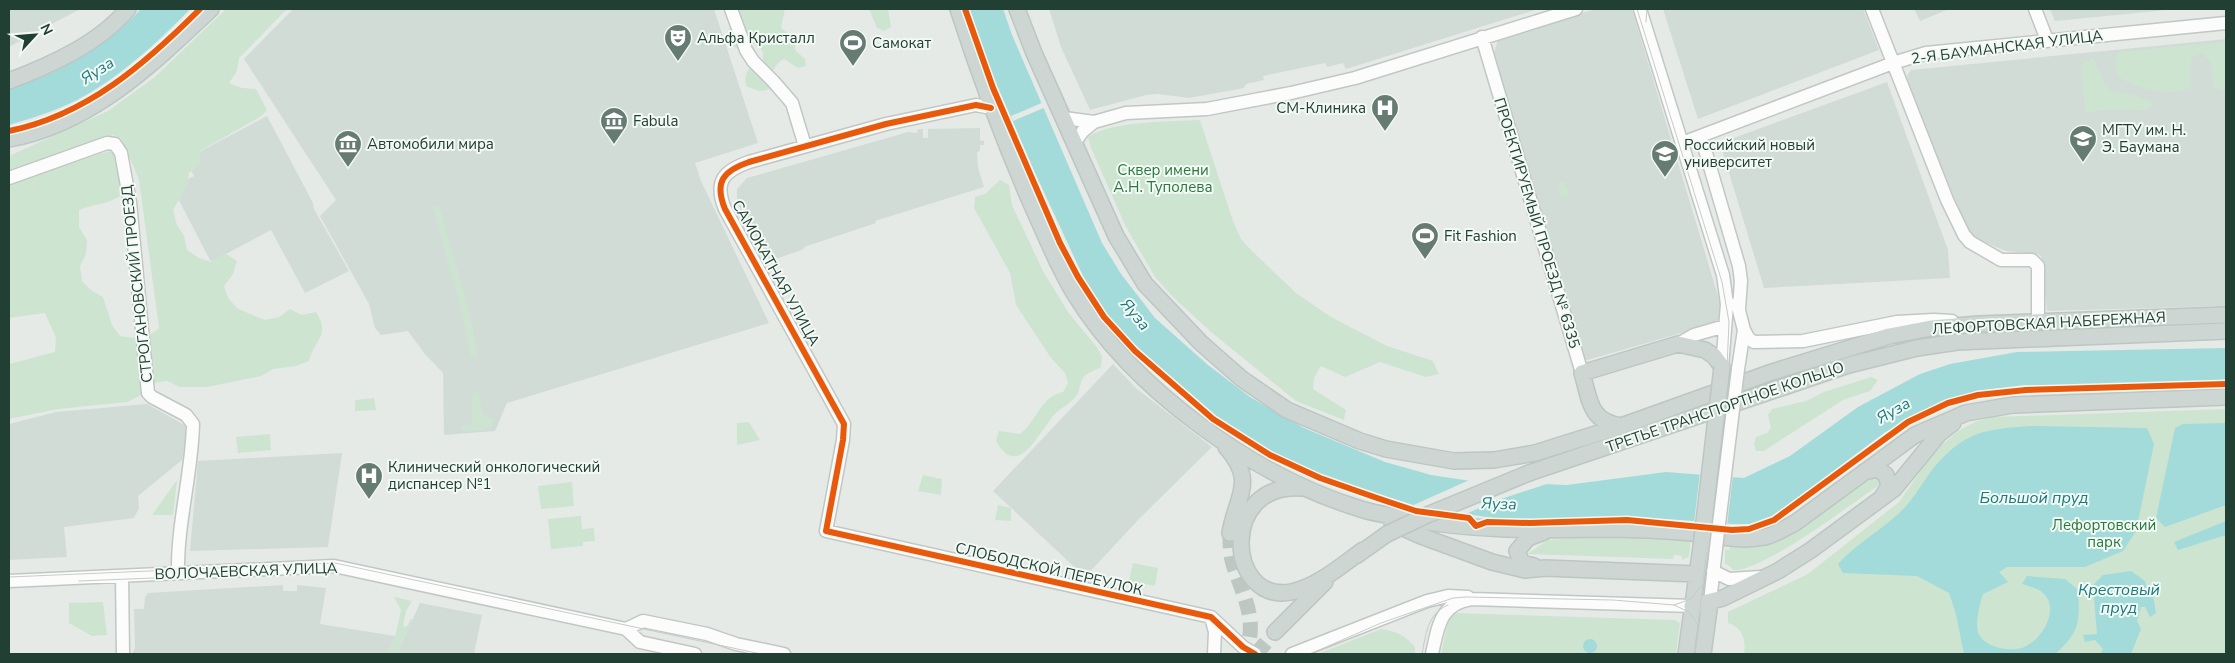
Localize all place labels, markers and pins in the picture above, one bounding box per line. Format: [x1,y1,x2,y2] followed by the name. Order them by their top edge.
[663,23,693,62] theatre icon: Альфа Кристалл
[697,28,815,48] place label: Альфа Кристалл
[838,28,868,67] sports icon: Самокат
[872,33,931,53] place label: Самокат
[1370,93,1400,132] hospital icon: СМ-Клиника
[1276,98,1366,118] place label: СМ-Клиника
[599,106,629,145] museum icon: Fabula
[633,111,678,131] place label: Fabula
[2102,120,2186,157] place label: МГТУ им. Н. Э. Баумана
[2068,124,2098,163] school or university icon: МГТУ им. Н. Э. Баумана
[333,129,363,168] museum icon: Автомобили мира
[367,134,494,154] place label: Автомобили мира
[1684,135,1815,172] place label: Российский новый университет
[1650,139,1680,178] school or university icon: Российский новый университет
[1410,221,1440,260] sports icon: Fit Fashion
[1444,226,1517,246] place label: Fit Fashion
[388,457,600,494] place label: Клинический онкологический диспансер №1
[354,461,384,500] hospital icon: Клинический онкологический диспансер №1

